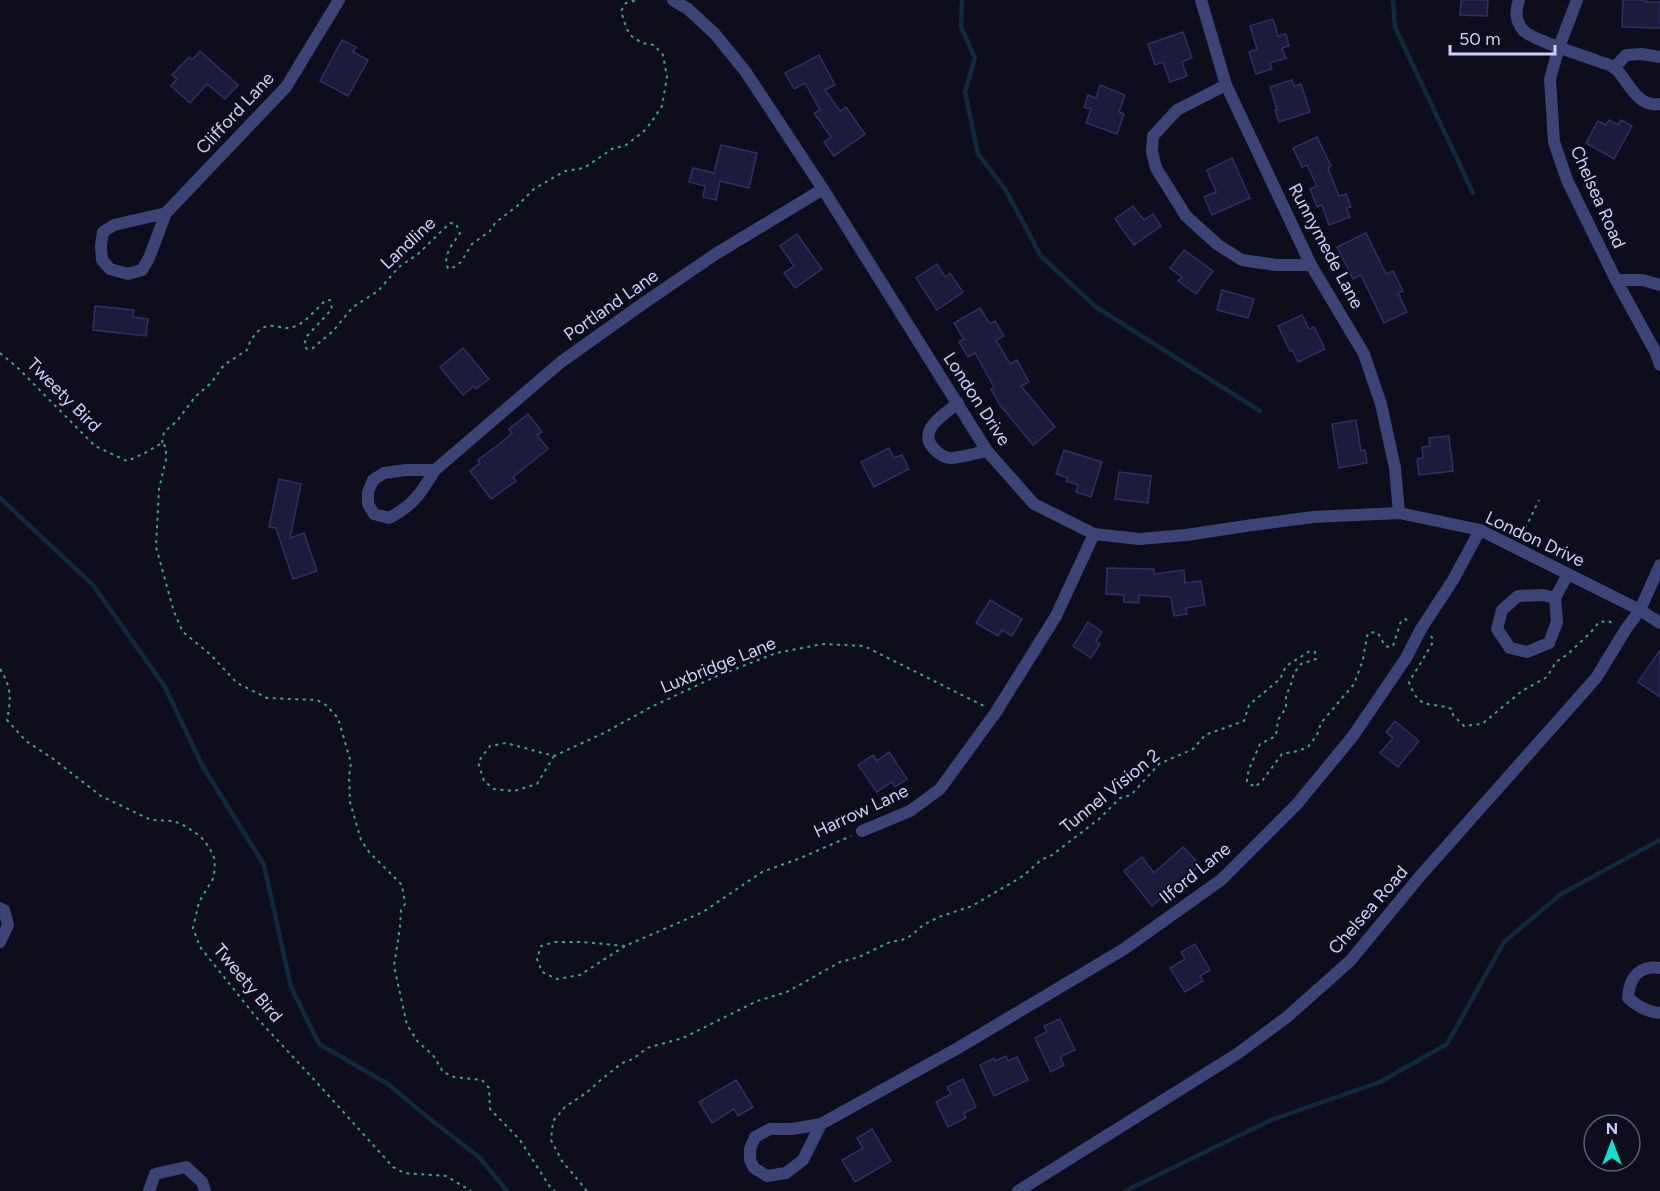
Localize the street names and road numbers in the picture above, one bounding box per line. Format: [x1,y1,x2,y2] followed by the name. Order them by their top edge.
[191,67,279,159] street label: Clifford Lane
[1566,142,1630,252] street label: Chelsea Road
[1284,179,1368,313] street label: Runnymede Lane
[376,212,440,274] street label: Landline
[560,264,663,346] street label: Portland Lane
[939,348,1015,450] street label: London Drive
[22,353,106,437] street label: Tweety Bird
[1482,506,1588,572] street label: London Drive
[657,632,779,698] street label: Luxbridge Lane
[1056,744,1164,838] street label: Tunnel Vision 2
[810,779,912,843] street label: Harrow Lane
[1155,837,1235,908] street label: Ilford Lane
[1324,861,1412,959] street label: Chelsea Road
[209,939,287,1027] street label: Tweety Bird

